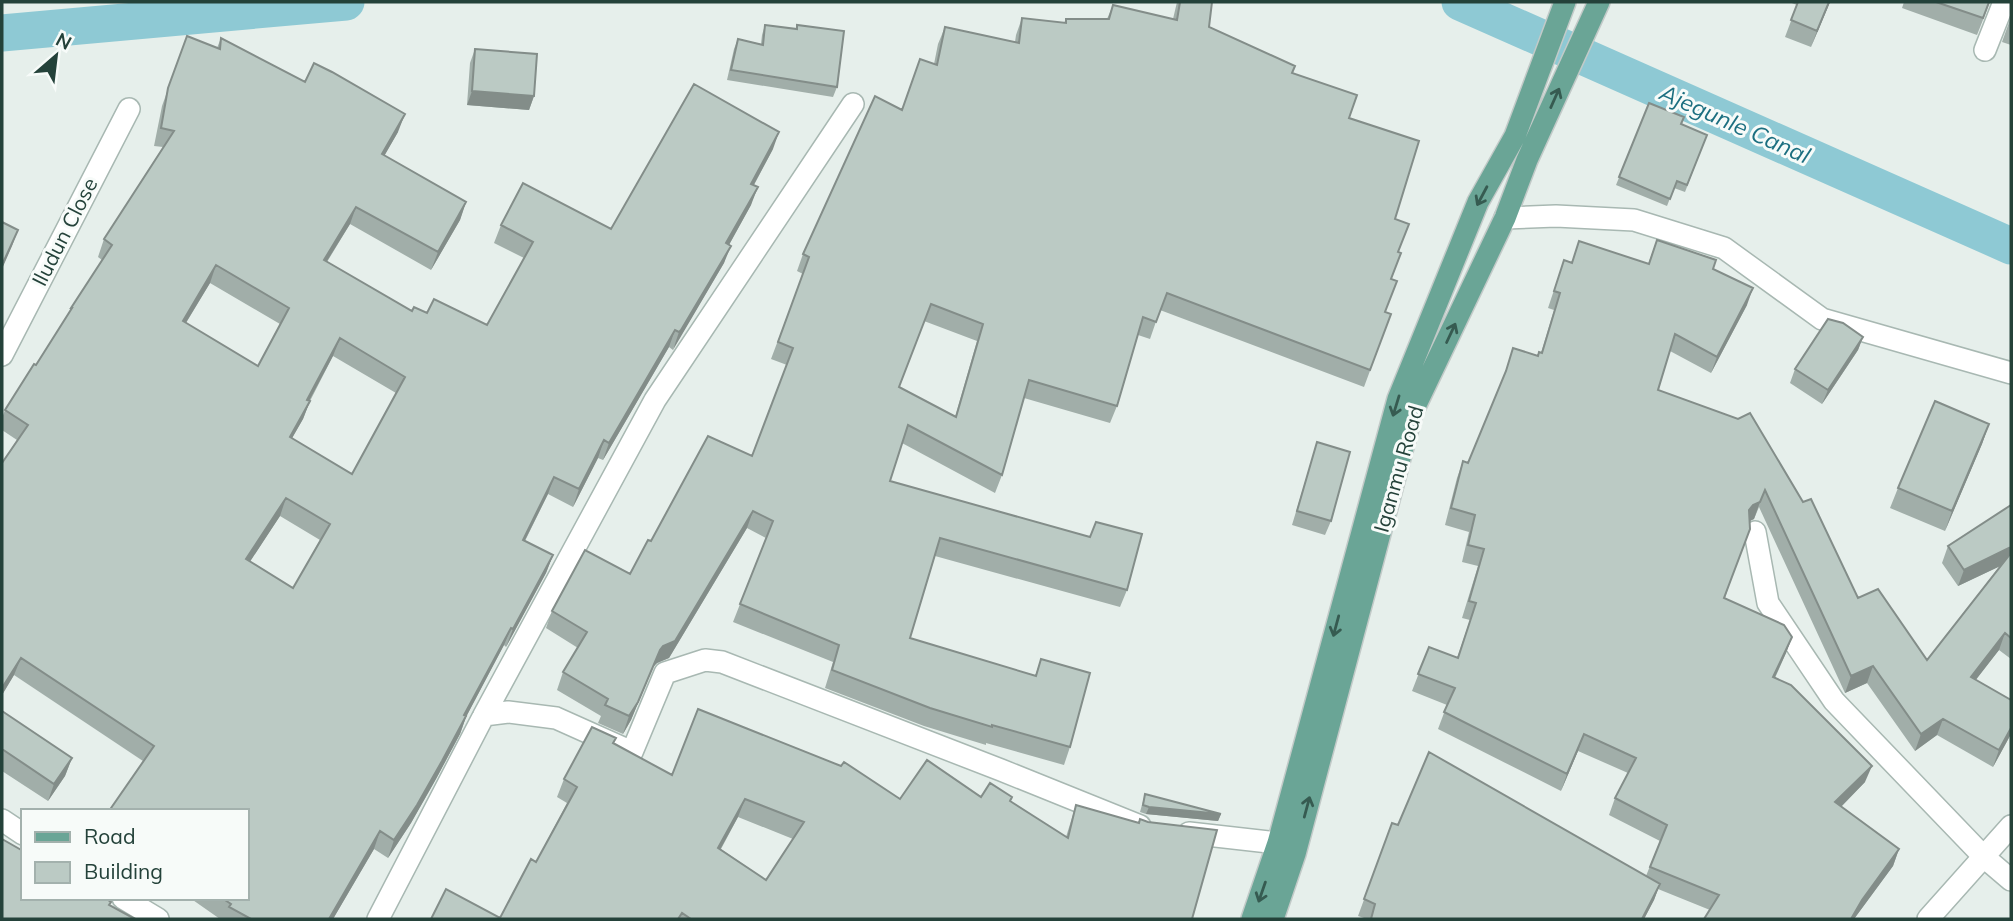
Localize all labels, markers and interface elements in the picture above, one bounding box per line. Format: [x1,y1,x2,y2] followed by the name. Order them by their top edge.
[21,21,91,91] north arrow
[52,27,76,55] text: N
[1655,77,1815,170] water label: Ajegunle Canal
[1549,88,1562,109] one-way arrow
[26,173,103,290] street label: Iludun Close
[1474,185,1488,205] one-way arrow
[1445,322,1458,343] one-way arrow
[1389,395,1402,417] one-way arrow
[1368,402,1429,535] street label: Iganmu Road
[1329,615,1342,637] one-way arrow
[1301,796,1314,819] one-way arrow
[21,809,248,900] legend
[84,823,135,849] text: Road
[84,858,163,884] text: Building
[1255,880,1267,902] one-way arrow

